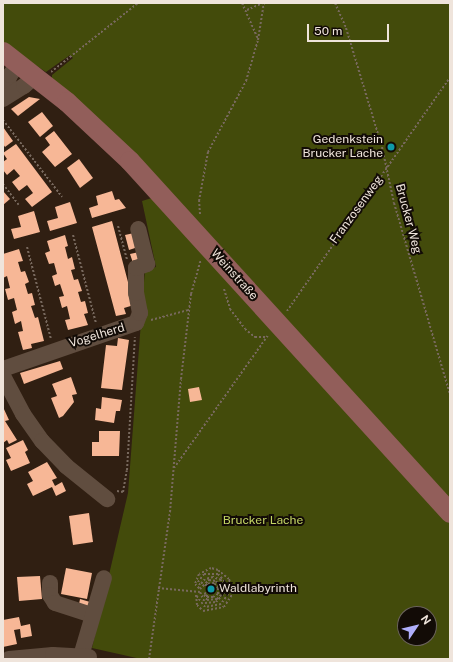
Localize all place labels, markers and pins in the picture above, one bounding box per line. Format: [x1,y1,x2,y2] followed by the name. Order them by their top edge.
[302,133,383,161] place label: Gedenkstein Brucker Lache
[386,142,396,152] marker: Gedenkstein Brucker Lache
[219,582,297,596] place label: Waldlabyrinth
[206,584,216,594] marker: Waldlabyrinth

